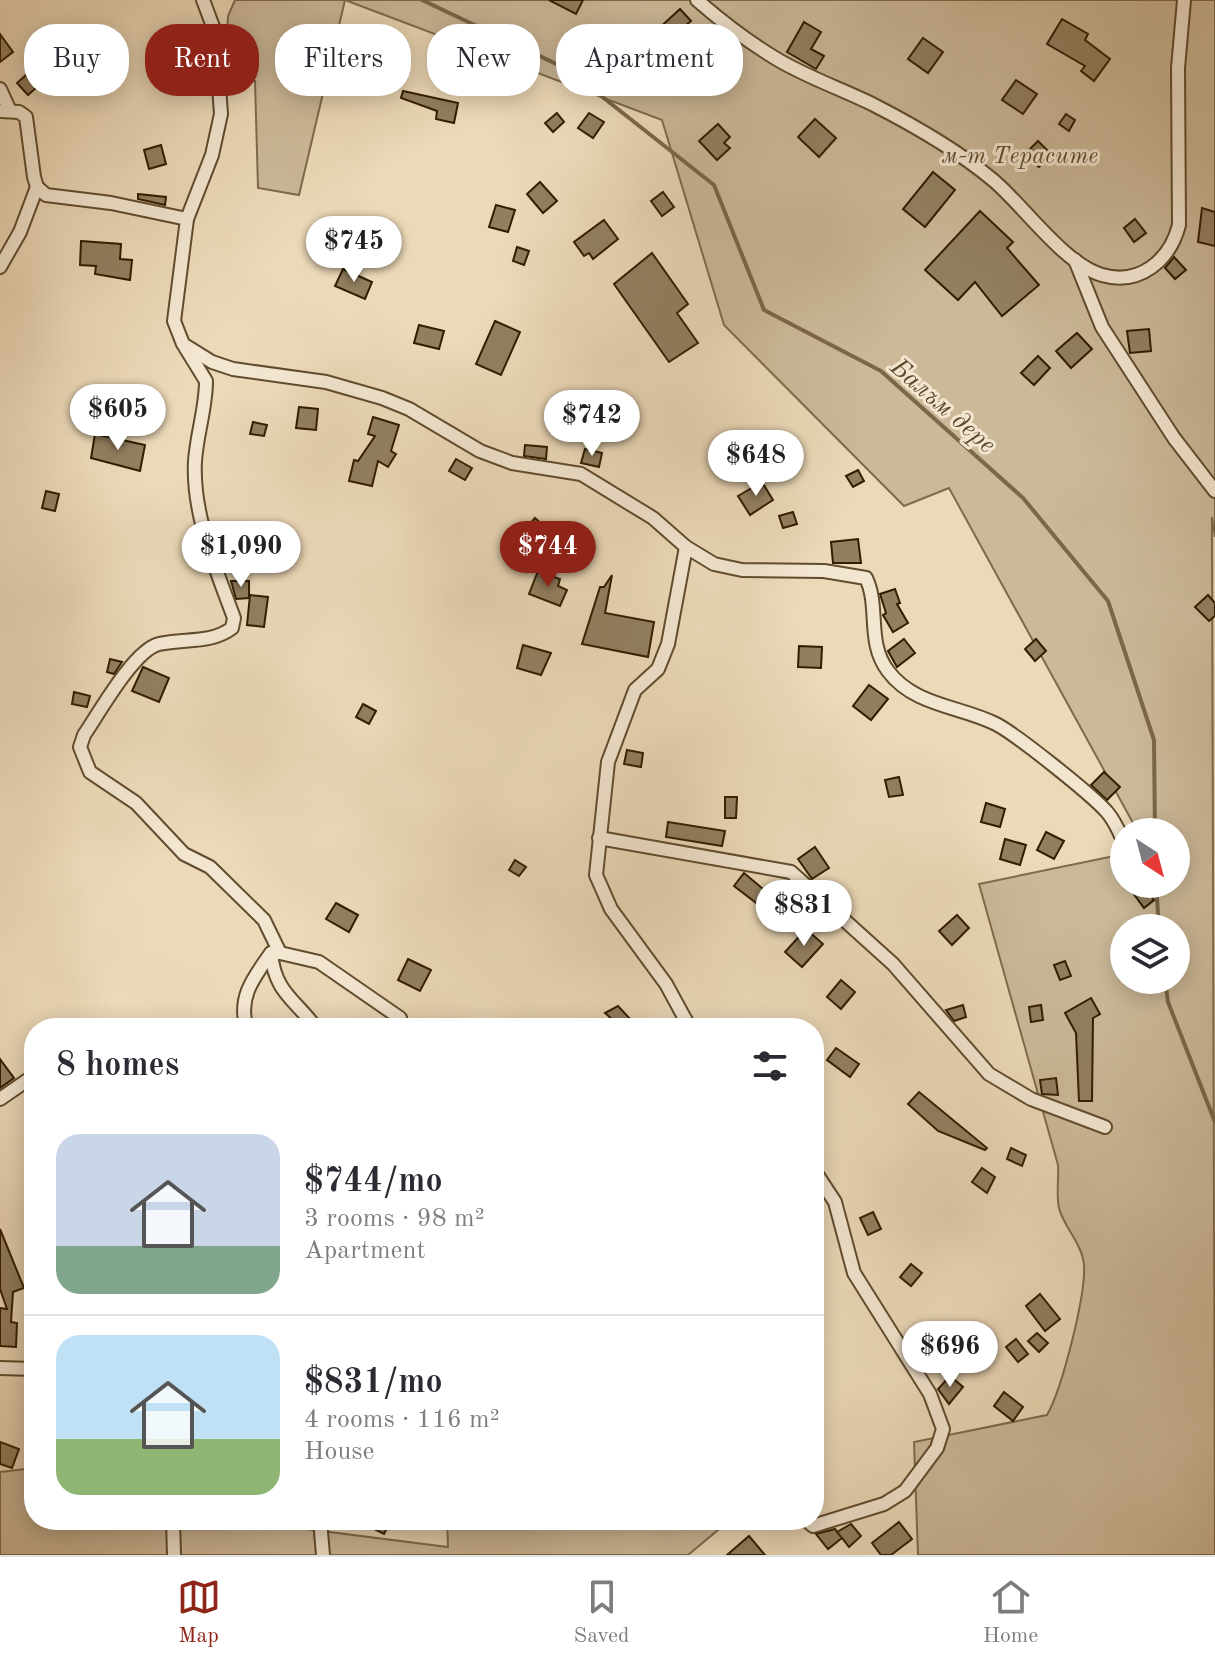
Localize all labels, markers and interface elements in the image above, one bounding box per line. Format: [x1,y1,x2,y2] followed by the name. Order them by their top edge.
[24,24,129,96] chip: Buy
[145,24,259,96] chip: Rent
[275,24,411,96] chip: Filters
[427,24,540,96] chip: New
[556,24,743,96] chip: Apartment
[942,145,1098,169] park label: м-т Терасите
[307,216,401,284] pin: $745
[324,229,384,255] text: $745
[885,354,1000,459] water label: Балъм дере
[71,384,165,452] pin: $605
[545,390,639,458] pin: $742
[88,397,148,423] text: $605
[562,403,622,429] text: $742
[709,430,803,498] pin: $648
[726,443,786,469] text: $648
[176,521,306,589] pin: $1,090
[501,521,595,589] pin: $744
[200,534,282,560] text: $1,090
[518,534,578,560] text: $744
[1110,818,1190,898] north arrow
[1110,818,1190,994] map controls
[757,880,851,948] pin: $831
[774,893,834,919] text: $831
[1110,914,1190,994] button: layers
[748,1044,792,1088] icon: filters
[56,1049,179,1083] text: 8 homes
[304,1165,443,1199] text: $744/mo
[120,1166,216,1262] icon: home
[304,1206,485,1232] text: 3 rooms · 98 m²
[304,1238,426,1264] text: Apartment
[903,1321,997,1389] pin: $696
[920,1334,980,1360] text: $696
[304,1366,443,1400] text: $831/mo
[120,1367,216,1463] icon: home
[304,1407,500,1433] text: 4 rooms · 116 m²
[304,1439,375,1465] text: House
[177,1575,221,1650] tab: Map
[574,1575,630,1650] tab: Saved
[983,1575,1038,1650] tab: Home

